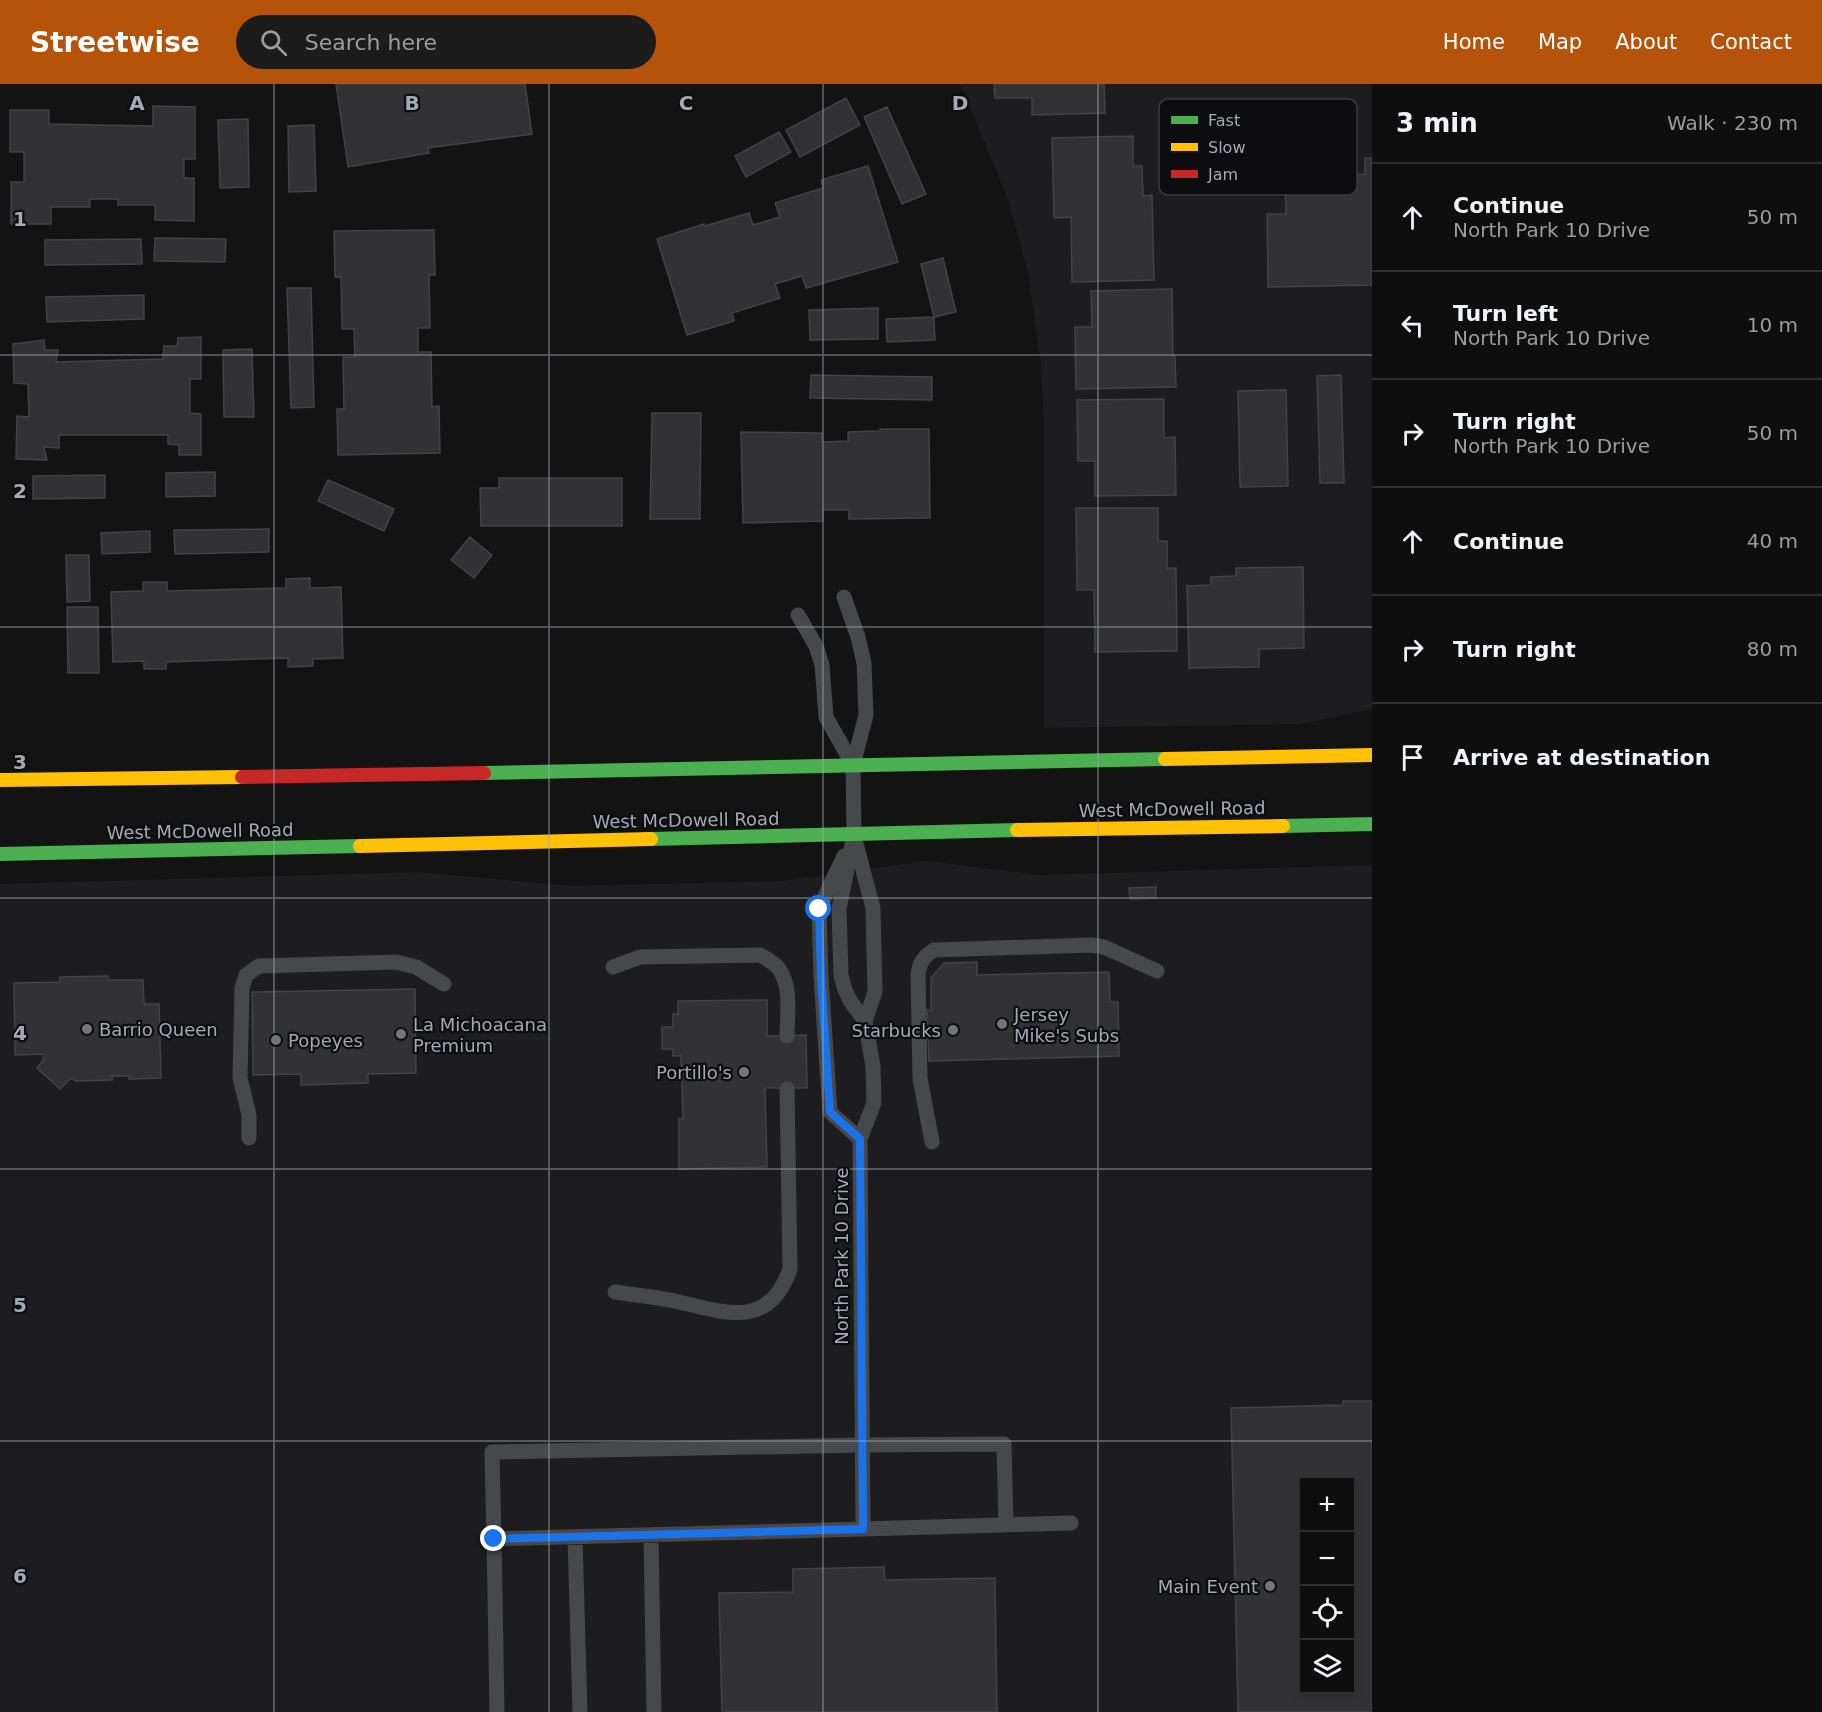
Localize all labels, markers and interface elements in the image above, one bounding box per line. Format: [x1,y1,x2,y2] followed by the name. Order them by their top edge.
[236,15,656,69] search box
[30,26,200,59] text: Streetwise
[257,26,290,59] icon: search
[305,30,437,55] text: Search here
[1443,30,1505,54] text: Home
[1538,30,1582,54] text: Map
[1615,30,1677,54] text: About
[1710,30,1792,54] text: Contact
[129,91,145,115] text: A
[404,91,420,115] text: B
[679,91,693,115] text: C
[952,91,968,115] text: D
[1159,99,1357,195] legend
[1396,108,1478,138] text: 3 min
[1208,111,1240,130] text: Fast
[1667,111,1798,135] text: Walk · 230 m
[1208,138,1245,157] text: Slow
[1207,165,1238,184] text: Jam
[1453,193,1564,218] text: Continue
[1396,201,1429,234] icon: ahead
[1747,205,1798,229] text: 50 m
[13,207,27,231] text: 1
[1453,218,1650,242] text: North Park 10 Drive
[1453,301,1558,326] text: Turn left
[1396,309,1429,342] icon: left
[1747,313,1798,337] text: 10 m
[1453,326,1650,350] text: North Park 10 Drive
[1453,409,1576,434] text: Turn right
[1396,417,1429,450] icon: right
[1747,421,1798,445] text: 50 m
[1453,434,1650,458] text: North Park 10 Drive
[13,479,27,503] text: 2
[1396,525,1429,558] icon: ahead
[1453,529,1564,554] text: Continue
[1747,529,1798,553] text: 40 m
[1396,633,1429,666] icon: right
[1453,637,1576,662] text: Turn right
[1747,637,1798,661] text: 80 m
[1396,741,1429,774] icon: arrive
[1453,745,1710,770] text: Arrive at destination
[13,750,27,774] text: 3
[1078,797,1266,821] street label: West McDowell Road
[592,808,780,832] street label: West McDowell Road
[106,819,294,843] street label: West McDowell Road
[805,895,831,921] route start
[1013,1004,1119,1046] place label: Jersey Mike's Subs
[413,1014,547,1056] place label: La Michoacana Premium
[995,1017,1009,1031] marker: Jersey Mike's Subs
[99,1019,218,1040] place label: Barrio Queen
[852,1020,941,1041] place label: Starbucks
[13,1021,27,1045] text: 4
[80,1022,94,1036] marker: Barrio Queen
[946,1023,960,1037] marker: Starbucks
[394,1027,408,1041] marker: La Michoacana Premium
[288,1030,363,1051] place label: Popeyes
[269,1033,283,1047] marker: Popeyes
[656,1062,732,1083] place label: Portillo's
[737,1065,751,1079] marker: Portillo's
[831,1167,852,1345] street label: North Park 10 Drive
[13,1293,27,1317] text: 5
[1300,1478,1354,1694] map controls
[1300,1478,1354,1532] button: +
[480,1525,506,1551] route end
[1300,1532,1354,1586] button: −
[13,1564,27,1588] text: 6
[1158,1576,1258,1597] place label: Main Event
[1263,1579,1277,1593] marker: Main Event
[1300,1586,1354,1640] button: locate
[1300,1640,1354,1694] button: layers

